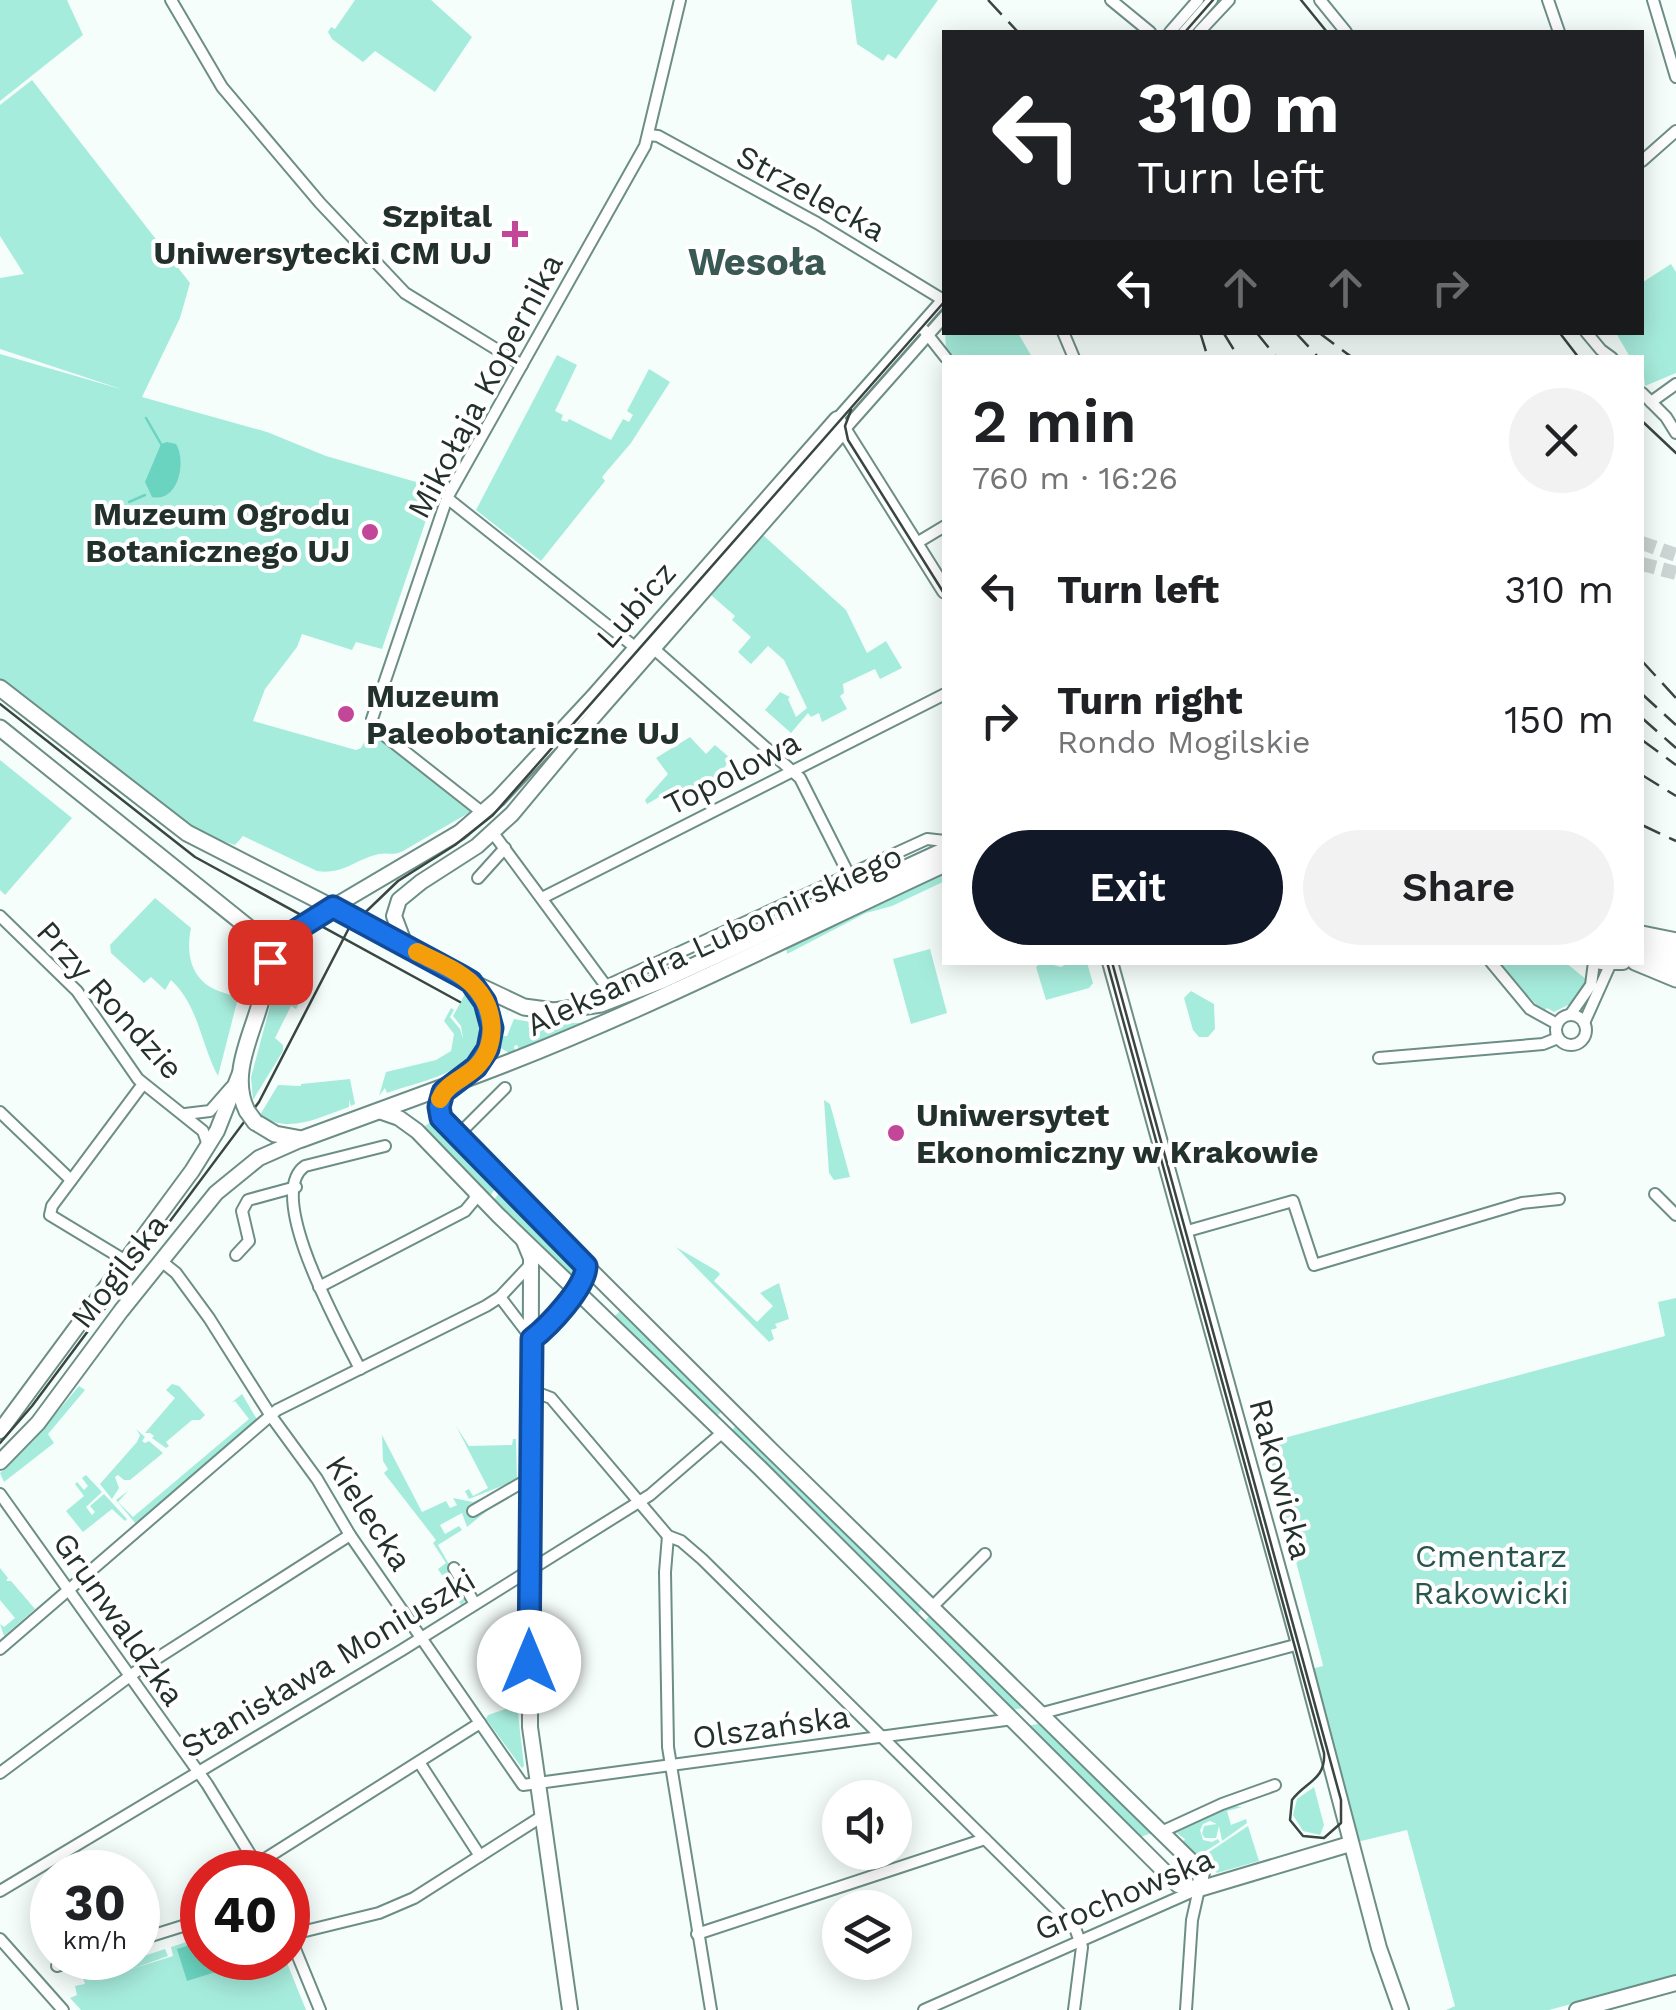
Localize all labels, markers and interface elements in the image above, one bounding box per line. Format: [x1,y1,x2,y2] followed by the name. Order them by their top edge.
[1137,67,1340,149] text: 310 m
[972,70,1102,200] icon: left
[730,137,892,249] street label: Strzelecka
[1137,151,1324,204] text: Turn left
[154,197,493,272] place label: Szpital Uniwersytecki CM UJ
[502,221,528,247] marker: Szpital Uniwersytecki CM UJ
[688,240,826,284] district label: Wesoła
[399,247,571,525] street label: Mikołaja Kopernika
[1108,260,1163,315] icon: left
[1213,260,1268,315] icon: ahead
[1318,260,1373,315] icon: ahead
[1423,260,1478,315] icon: right
[972,386,1137,457] text: 2 min
[1509,388,1614,493] button: close
[972,459,1178,497] text: 760 m · 16:26
[85,495,350,570] place label: Muzeum Ogrodu Botanicznego UJ
[359,521,381,543] marker: Muzeum Ogrodu Botanicznego UJ
[588,554,684,656] street label: Lubicz
[972,563,1027,618] icon: left
[1057,568,1219,612] text: Turn left
[1504,568,1614,612] text: 310 m
[366,677,680,752] place label: Muzeum Paleobotaniczne UJ
[1057,679,1243,723] text: Turn right
[972,693,1027,748] icon: right
[1504,698,1614,742] text: 150 m
[335,703,357,725] marker: Muzeum Paleobotaniczne UJ
[658,723,806,823] street label: Topolowa
[1057,723,1311,761] text: Rondo Mogilskie
[972,830,1283,945] button: Exit
[1303,830,1614,945] button: Share
[520,836,908,1044] street label: Aleksandra Lubomirskiego
[29,913,191,1087] street label: Przy Rondzie
[228,920,313,1005] pin
[243,935,298,990] icon: arrive
[916,1096,1318,1171] place label: Uniwersytet Ekonomiczny w Krakowie
[885,1122,907,1144] marker: Uniwersytet Ekonomiczny w Krakowie
[63,1206,175,1336] street label: Mogilska
[1241,1394,1321,1564] street label: Rakowicka
[318,1448,420,1578] street label: Kielecka
[45,1525,193,1713] street label: Grunwaldzka
[1413,1537,1569,1612] park label: Cmentarz Rakowicki
[174,1560,482,1766] street label: Stanisława Moniuszki
[477,1610,581,1714] position arrow
[690,1697,852,1757] street label: Olszańska
[822,1780,912,1980] map controls
[822,1780,912,1870] button: sound
[1029,1839,1219,1949] street label: Grochowska
[180,1850,310,1980] speed limit sign: 40
[64,1873,126,1932] text: 30
[822,1890,912,1980] button: layers
[63,1926,127,1955] text: km/h

